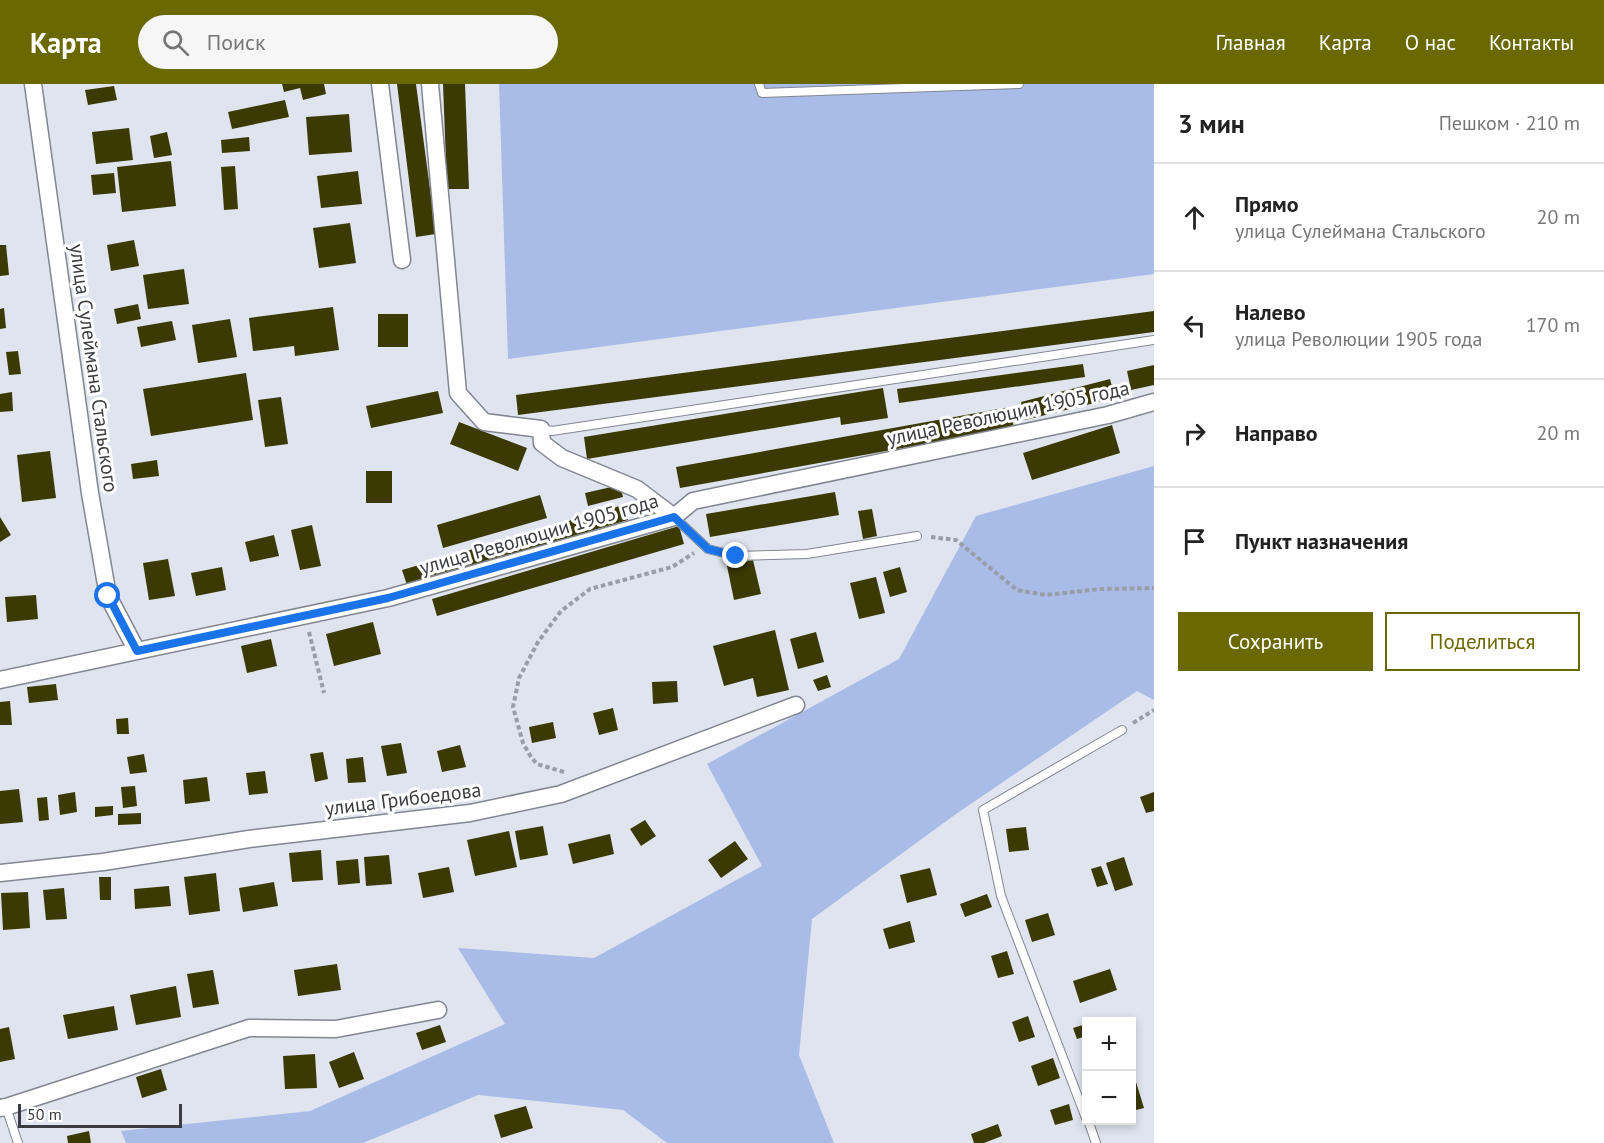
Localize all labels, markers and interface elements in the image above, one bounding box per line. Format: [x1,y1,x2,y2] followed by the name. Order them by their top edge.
[138,15,558,69] search box
[30,24,102,61] text: Карта
[159,26,192,59] icon: search
[207,28,266,56] text: Поиск
[1215,29,1286,56] text: Главная
[1319,29,1372,56] text: Карта
[1405,29,1456,56] text: О нас
[1489,29,1574,56] text: Контакты
[1178,107,1245,140] text: 3 мин
[1439,110,1580,136] text: Пешком · 210 m
[1235,190,1298,218] text: Прямо
[1178,201,1211,234] icon: ahead
[1537,204,1580,230] text: 20 m
[1235,218,1486,244] text: улица Сулеймана Стальского
[64,242,124,494] street label: улица Сулеймана Стальского
[1235,298,1306,326] text: Налево
[1178,309,1211,342] icon: left
[1526,312,1580,338] text: 170 m
[1235,326,1482,352] text: улица Революции 1905 года
[884,375,1132,451] street label: улица Революции 1905 года
[1178,417,1211,450] icon: right
[1235,419,1318,447] text: Направо
[1537,420,1580,446] text: 20 m
[417,487,661,581] street label: улица Революции 1905 года
[1178,525,1211,558] icon: arrive
[1235,527,1408,555] text: Пункт назначения
[722,542,748,568] route end
[94,582,120,608] route start
[1178,612,1373,671] button: Сохранить
[1385,612,1580,671] button: Поделиться
[323,777,483,821] street label: улица Грибоедова
[1082,1017,1136,1125] map controls
[1082,1017,1136,1071] button: +
[1082,1071,1136,1125] button: −
[18,1101,182,1128] scale bar
[27,1104,62,1124] text: 50 m

